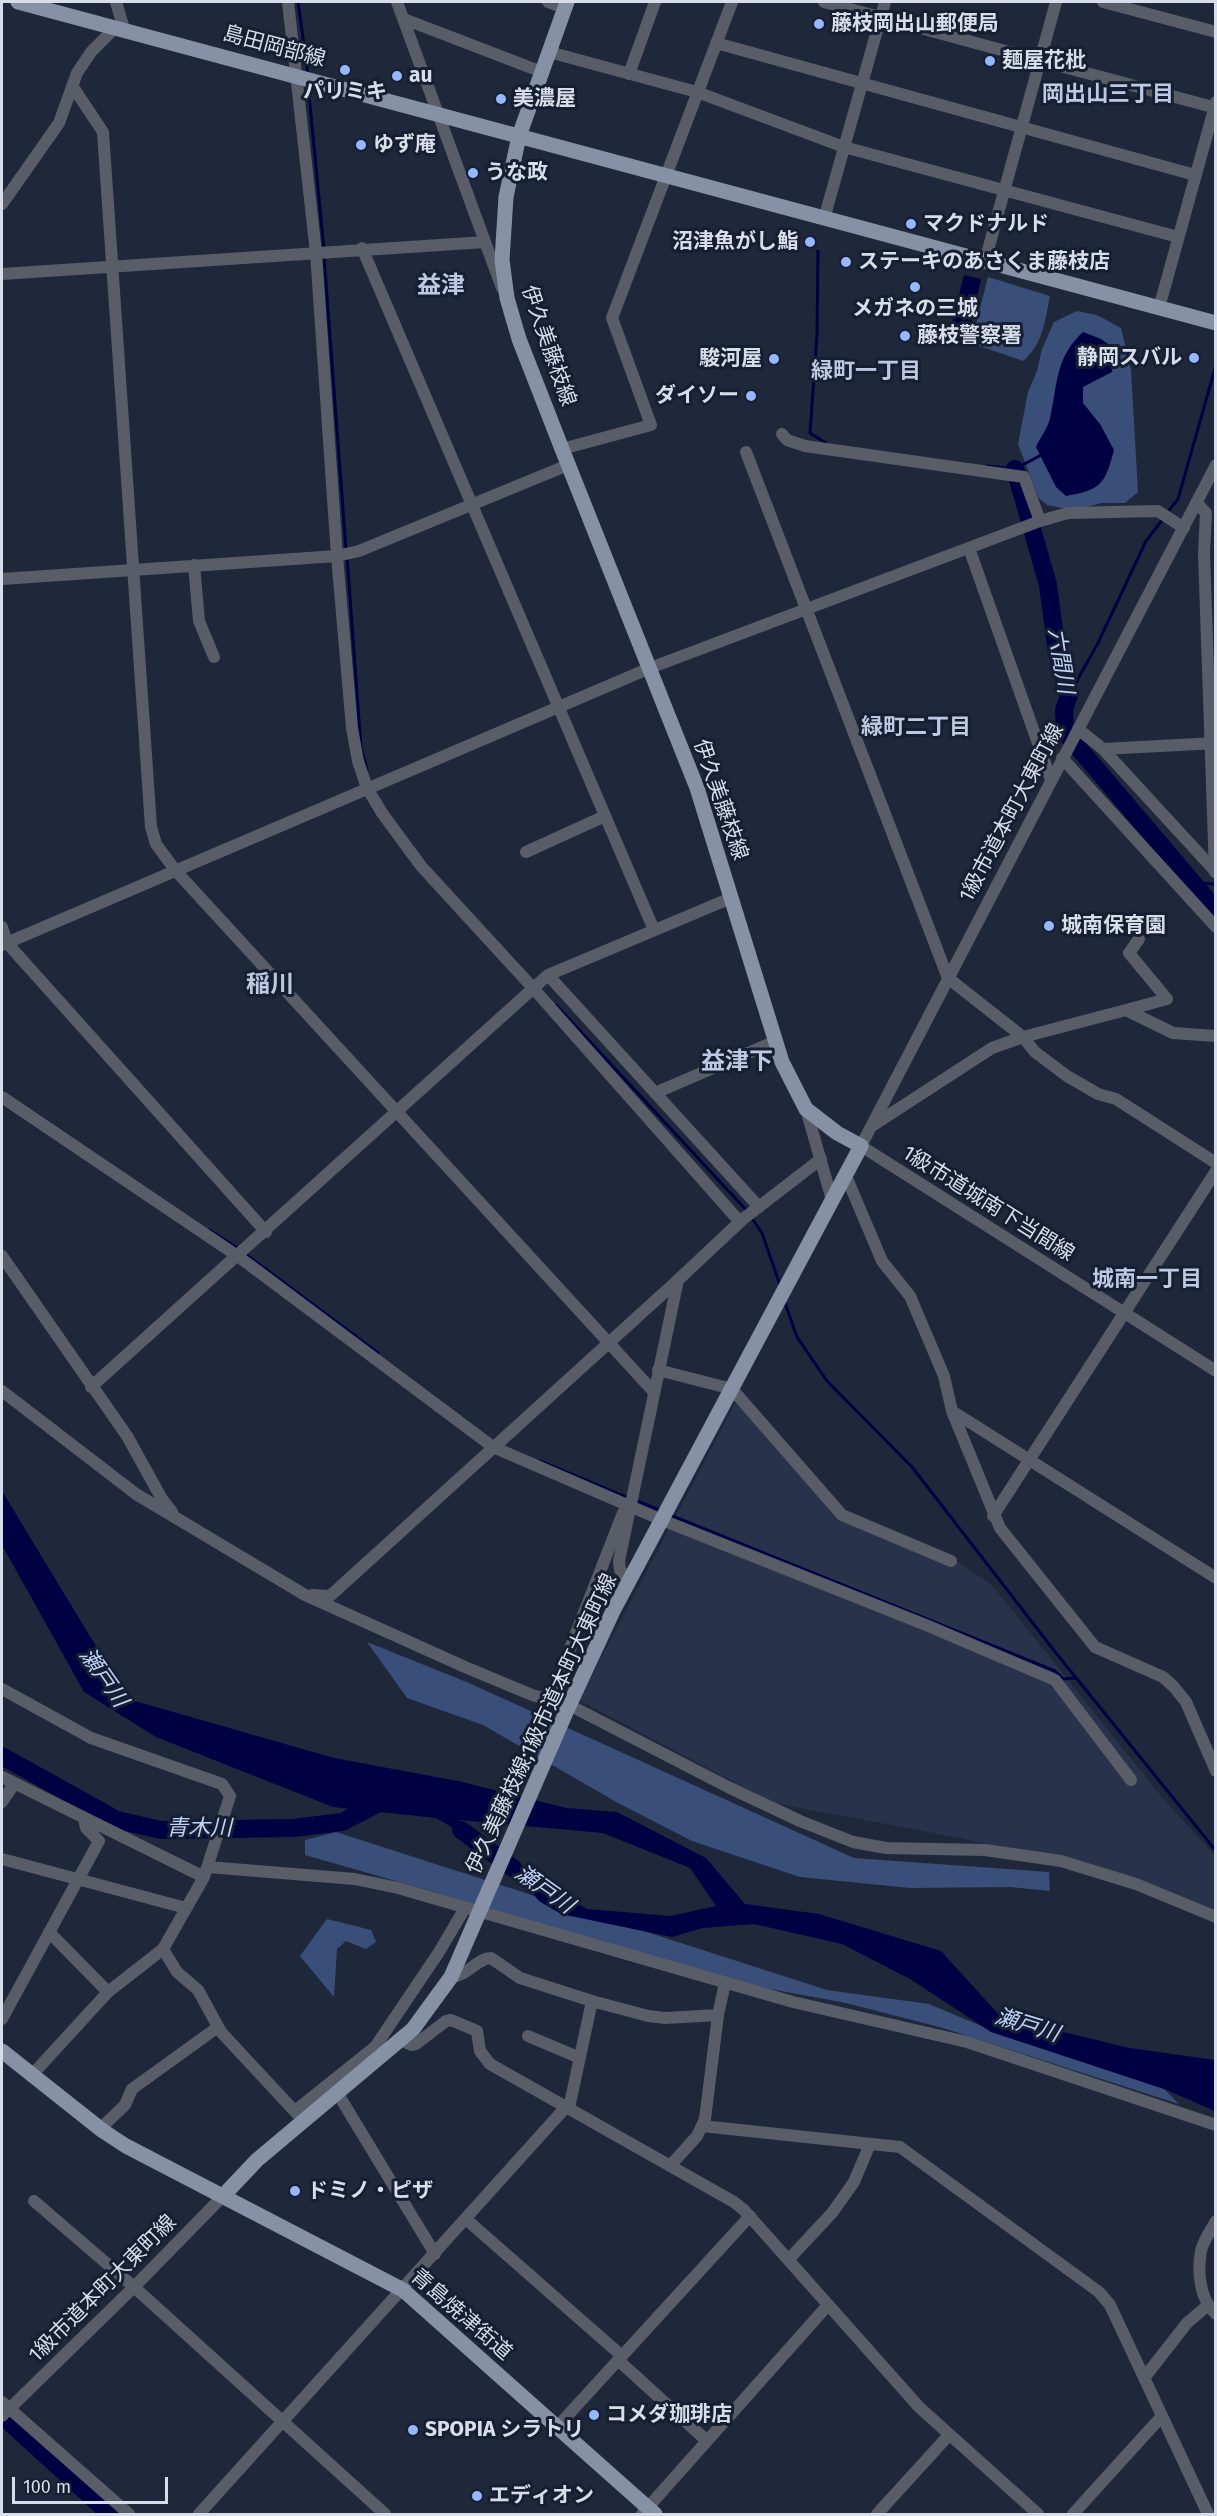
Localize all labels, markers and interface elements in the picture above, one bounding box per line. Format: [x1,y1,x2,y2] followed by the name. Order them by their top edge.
[831,11,999,37] place label: 藤枝岡出山郵便局
[812,17,826,31] marker: 藤枝岡出山郵便局
[220,21,328,73] street label: 島田岡部線
[1002,48,1086,74] place label: 麺屋花枇
[983,54,997,68] marker: 麺屋花枇
[338,63,352,77] marker: パリミキ
[409,63,433,89] place label: au
[390,69,404,83] marker: au
[303,79,387,105] place label: パリミキ
[1042,82,1174,108] district label: 岡出山三丁目
[513,86,576,112] place label: 美濃屋
[494,92,508,106] marker: 美濃屋
[373,132,436,158] place label: ゆず庵
[354,138,368,152] marker: ゆず庵
[485,160,548,186] place label: うな政
[466,166,480,180] marker: うな政
[923,211,1049,237] place label: マクドナルド
[904,217,918,231] marker: マクドナルド
[672,229,798,255] place label: 沼津魚がし鮨
[803,235,817,249] marker: 沼津魚がし鮨
[858,249,1110,275] place label: ステーキのあさくま藤枝店
[839,255,853,269] marker: ステーキのあさくま藤枝店
[417,272,465,300] district label: 益津
[908,280,922,294] marker: メガネの三城
[516,282,580,410] street label: 伊久美藤枝線
[852,296,978,322] place label: メガネの三城
[917,323,1022,349] place label: 藤枝警察署
[898,329,912,343] marker: 藤枝警察署
[1077,345,1182,371] place label: 静岡スバル
[699,346,762,372] place label: 駿河屋
[1187,351,1201,365] marker: 静岡スバル
[767,352,781,366] marker: 駿河屋
[811,359,921,385] district label: 緑町一丁目
[655,383,739,409] place label: ダイソー
[744,389,758,403] marker: ダイソー
[1042,626,1078,696] water label: 六間川
[861,715,971,741] district label: 緑町二丁目
[954,720,1070,906] street label: 1級市道本町大東町線
[688,736,752,864] street label: 伊久美藤枝線
[1061,913,1166,939] place label: 城南保育園
[1042,919,1056,933] marker: 城南保育園
[246,971,294,999] district label: 稲川
[701,1048,773,1076] district label: 益津下
[897,1141,1079,1267] street label: 1級市道城南下当間線
[1092,1267,1202,1293] district label: 城南一丁目
[461,1570,623,1878] street label: 伊久美藤枝線;1級市道本町大東町線
[73,1643,133,1713] water label: 瀬戸川
[166,1816,232,1842] water label: 青木川
[509,1860,579,1920] water label: 瀬戸川
[992,2004,1062,2048] water label: 瀬戸川
[307,2178,433,2204] place label: ドミノ・ピザ
[288,2184,302,2198] marker: ドミノ・ピザ
[24,2210,182,2368] street label: 1級市道本町大東町線
[405,2264,517,2366] street label: 青島焼津街道
[606,2402,732,2428] place label: コメダ珈琲店
[587,2408,601,2422] marker: コメダ珈琲店
[425,2417,584,2443] place label: SPOPIA シラトリ
[406,2423,420,2437] marker: SPOPIA シラトリ
[15,2465,171,2503] scale bar
[23,2476,71,2498] text: 100 m
[489,2483,594,2509] place label: エディオン
[470,2489,484,2503] marker: エディオン

